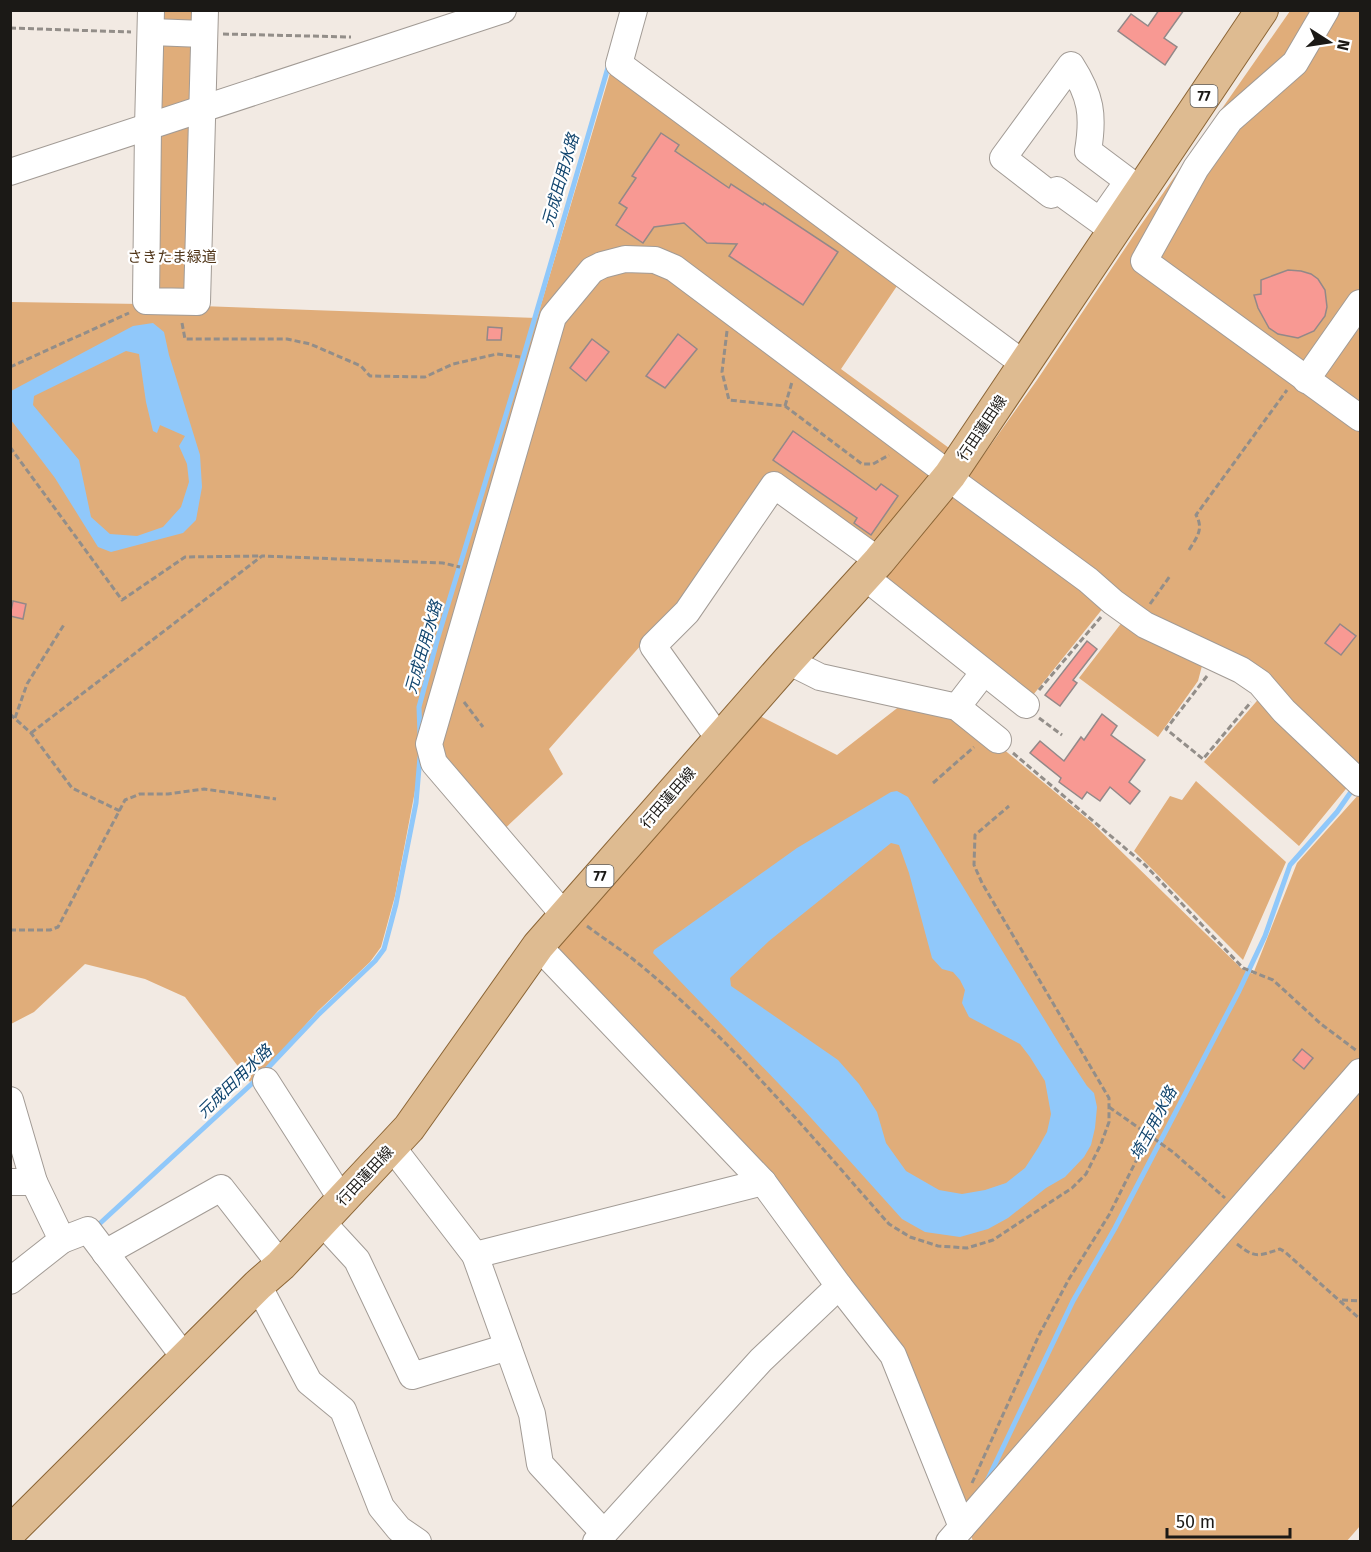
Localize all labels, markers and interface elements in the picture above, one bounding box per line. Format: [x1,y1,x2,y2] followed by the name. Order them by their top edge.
[1299,12,1359,72] north arrow
[1333,38,1354,52] text: N
[1190,85,1218,107] road number: 77
[538,129,583,229] water label: 元成田用水路
[127,248,217,266] park label: さきたま緑道
[954,392,1010,464] street label: 行田蓮田線
[401,596,446,696] water label: 元成田用水路
[637,764,699,832] street label: 行田蓮田線
[586,865,614,887] road number: 77
[193,1040,277,1122] water label: 元成田用水路
[1126,1082,1182,1163] water label: 埼玉用水路
[333,1142,397,1210] street label: 行田蓮田線
[1167,1501,1290,1539] scale bar
[1176,1511,1215,1533] text: 50 m

